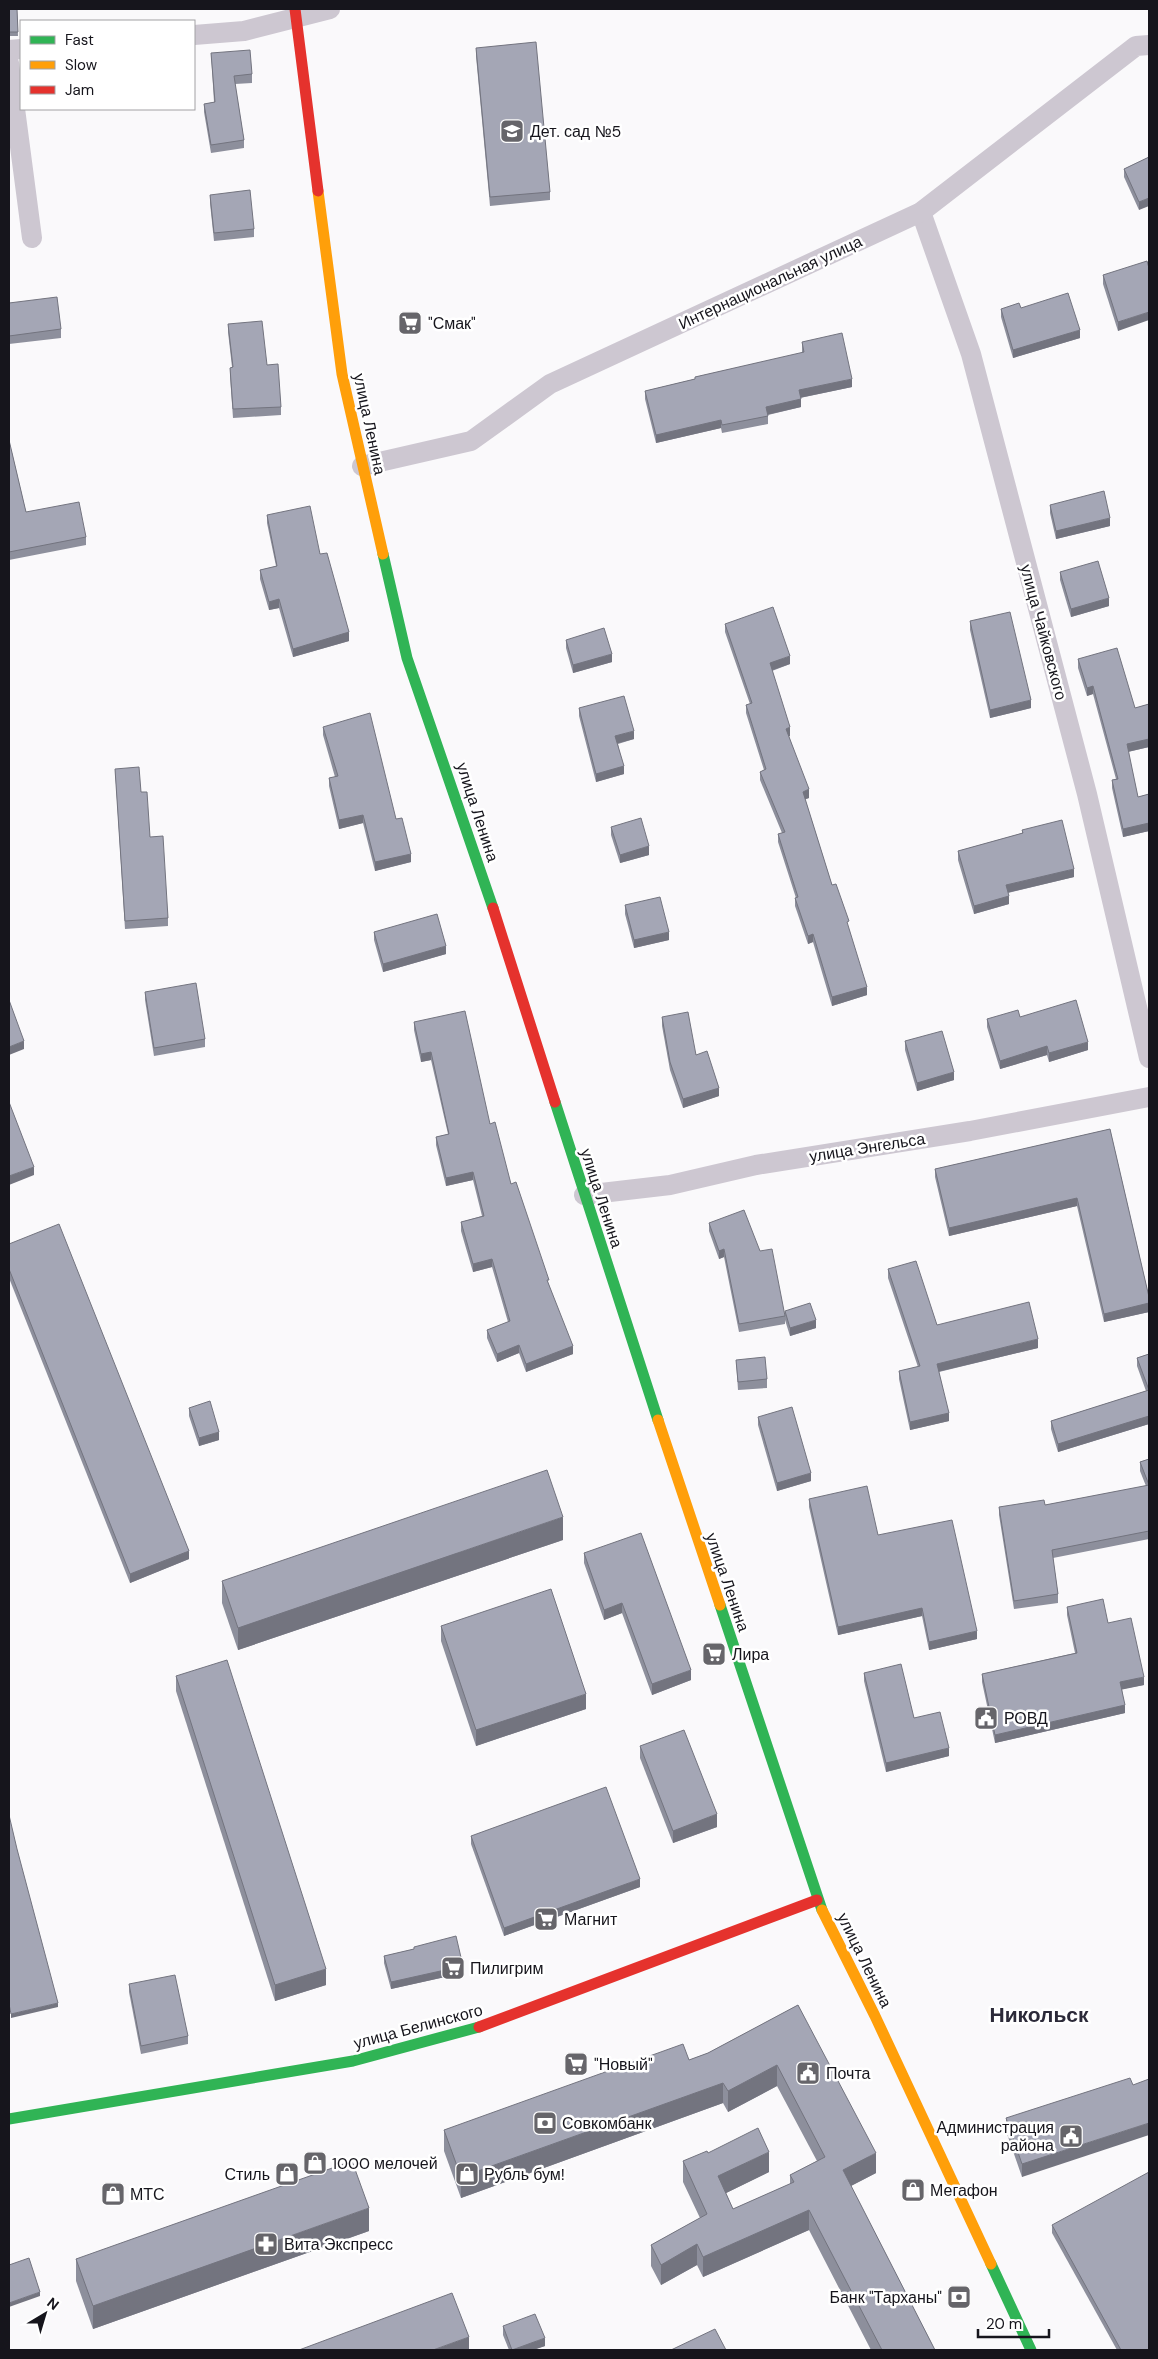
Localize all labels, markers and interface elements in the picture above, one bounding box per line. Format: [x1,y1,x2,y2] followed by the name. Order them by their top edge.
[20,20,195,110] legend
[65,30,94,50] text: Fast
[65,55,98,75] text: Slow
[65,80,94,100] text: Jam
[499,118,525,144] school or university icon: Дет. сад №5
[530,121,621,142] place label: Дет. сад №5
[675,231,865,334] street label: Интернациональная улица
[397,310,423,336] supermarket icon: "Смак"
[428,313,476,334] place label: "Смак"
[349,371,391,477] street label: улица Ленина
[1015,562,1072,702] street label: улица Чайковского
[452,760,503,865] street label: улица Ленина
[808,1128,927,1167] street label: улица Энгельса
[576,1146,627,1251] street label: улица Ленина
[701,1530,754,1634] street label: улица Ленина
[701,1641,727,1667] supermarket icon: Лира
[732,1644,769,1665] place label: Лира
[973,1705,999,1731] public building icon: РОВД
[1004,1708,1048,1729] place label: РОВД
[533,1906,559,1932] supermarket icon: Магнит
[564,1909,618,1930] place label: Магнит
[833,1909,897,2011] street label: улица Ленина
[440,1955,466,1981] supermarket icon: Пилигрим
[470,1958,543,1979] place label: Пилигрим
[351,1999,485,2054] street label: улица Белинского
[989,2001,1089,2029] district label: Никольск
[563,2051,589,2077] supermarket icon: "Новый"
[594,2054,653,2075] place label: "Новый"
[795,2060,821,2086] public building icon: Почта
[826,2063,871,2084] place label: Почта
[532,2110,558,2136] bank icon: Совкомбанк
[562,2113,652,2134] place label: Совкомбанк
[936,2117,1054,2156] place label: Администрация района
[1058,2123,1084,2149] public building icon: Администрация района
[302,2150,328,2176] shop icon: 1000 мелочей
[332,2153,438,2174] place label: 1000 мелочей
[274,2161,300,2187] shop icon: Стиль
[454,2161,480,2187] shop icon: Рубль бум!
[225,2164,270,2185] place label: Стиль
[484,2164,565,2185] place label: Рубль бум!
[900,2177,926,2203] shop icon: Мегафон
[930,2180,998,2201] place label: Мегафон
[100,2181,126,2207] shop icon: МТС
[130,2184,165,2205] place label: МТС
[253,2231,279,2257] pharmacy icon: Вита Экспресс
[284,2234,393,2255] place label: Вита Экспресс
[946,2284,972,2310] bank icon: Банк "Тарханы"
[829,2287,942,2308] place label: Банк "Тарханы"
[20,2289,70,2339] north arrow
[43,2294,63,2314] text: N
[978,2306,1049,2338] scale bar
[986,2314,1022,2334] text: 20 m

